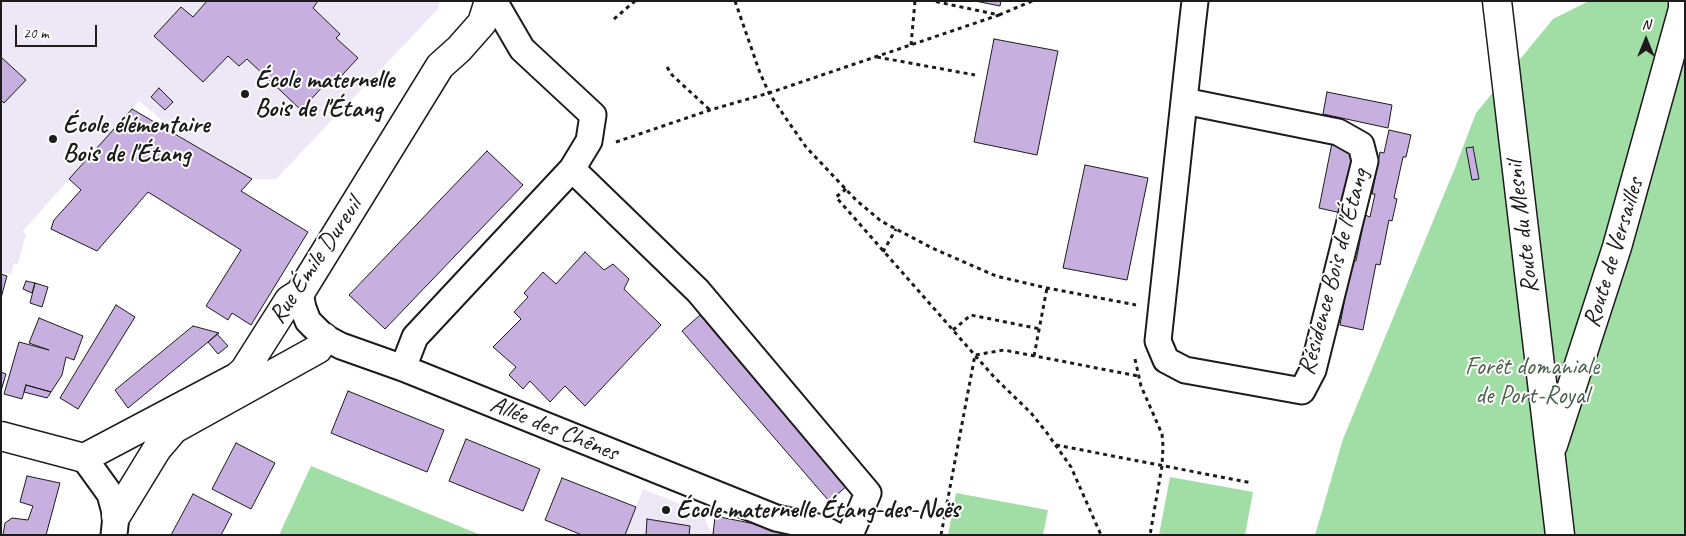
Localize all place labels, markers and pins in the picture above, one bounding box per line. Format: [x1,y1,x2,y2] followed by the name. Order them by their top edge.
[255,65,394,124] place label: École maternelle Bois de l'Étang
[239,88,251,100] marker: École maternelle Bois de l'Étang
[63,110,209,169] place label: École élémentaire Bois de l'Étang
[47,133,59,145] marker: École élémentaire Bois de l'Étang
[676,495,959,525] place label: École maternelle Étang-des-Noës
[660,504,672,516] marker: École maternelle Étang-des-Noës

